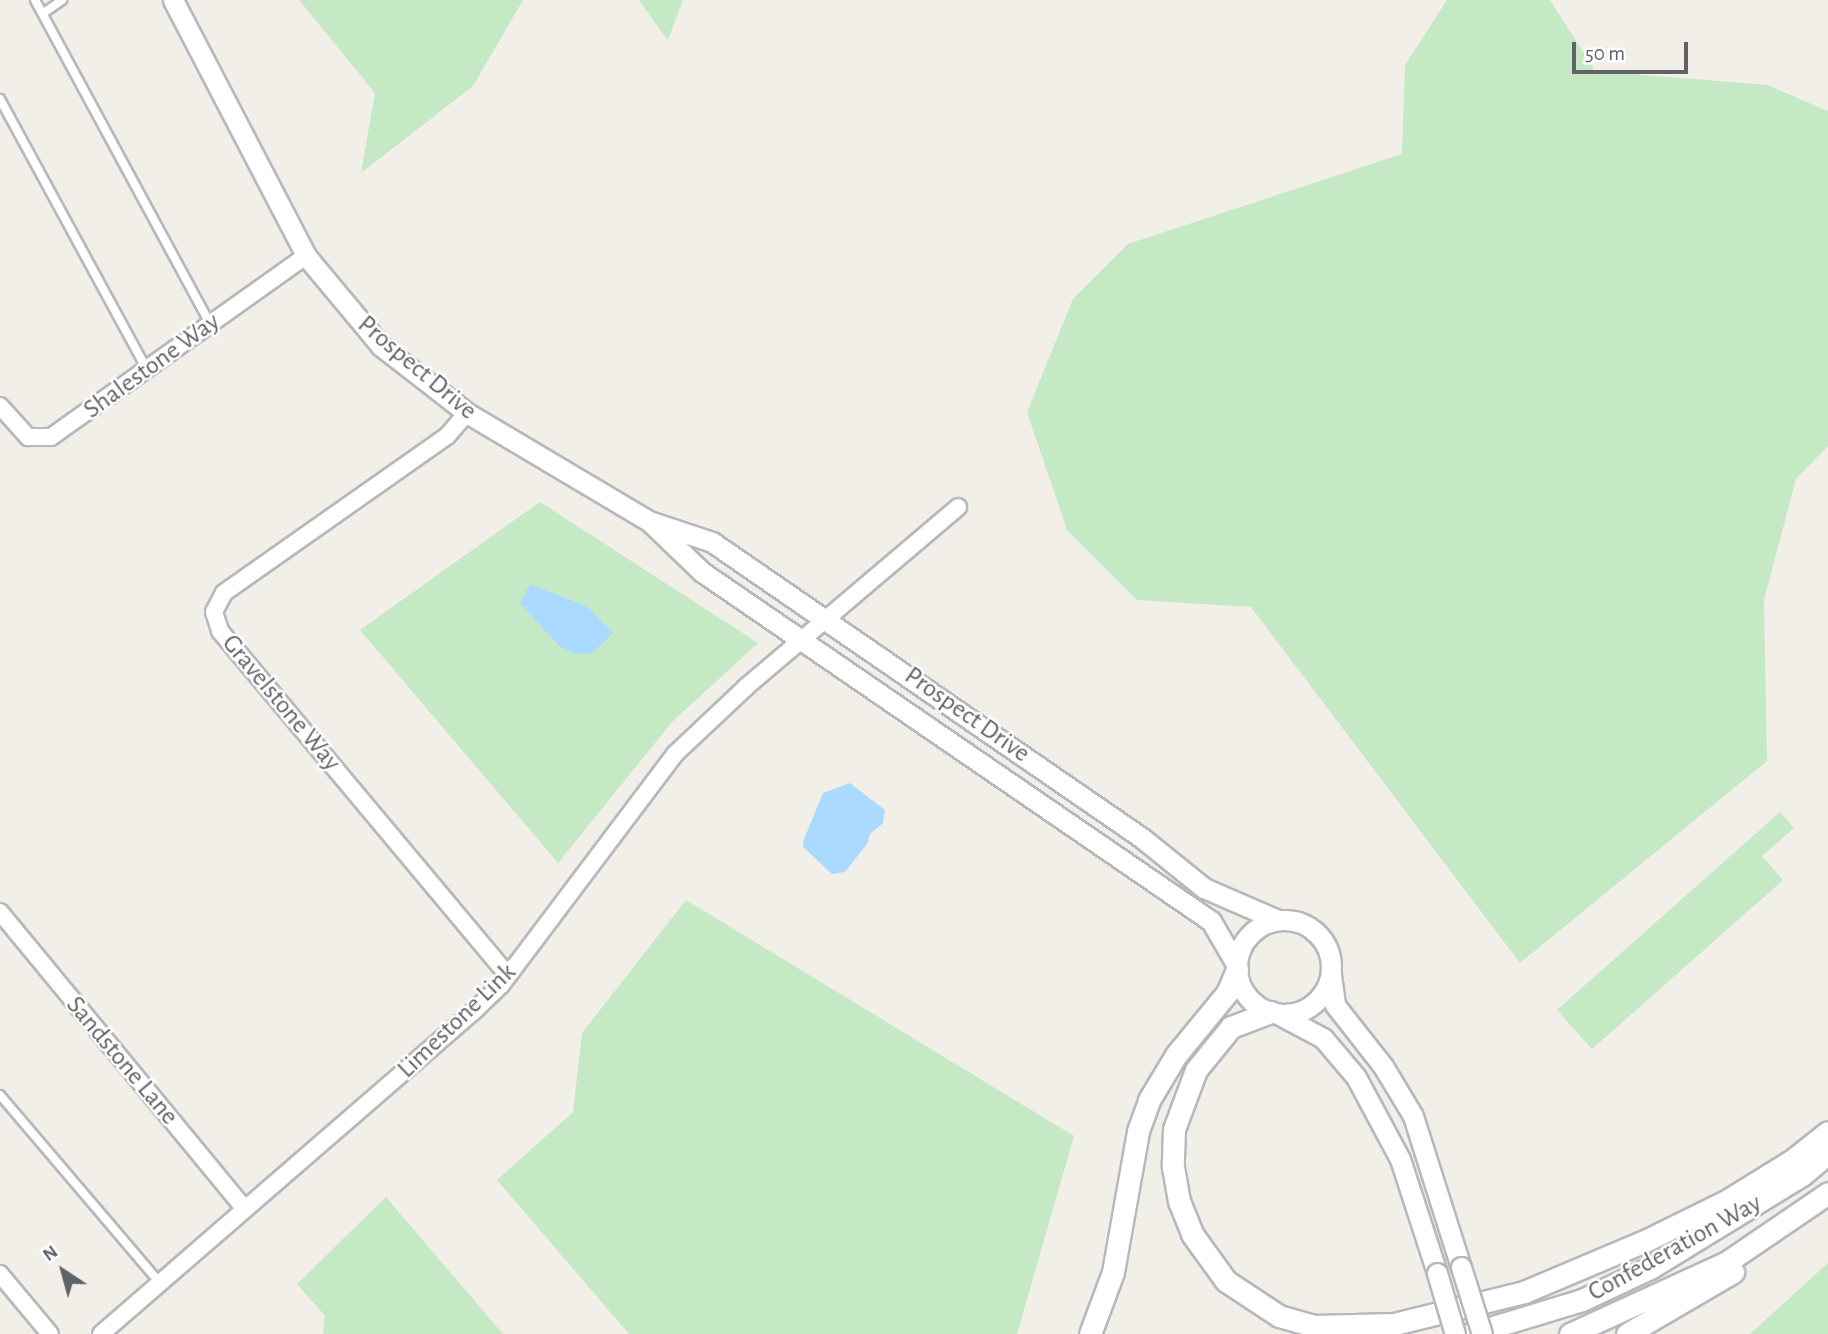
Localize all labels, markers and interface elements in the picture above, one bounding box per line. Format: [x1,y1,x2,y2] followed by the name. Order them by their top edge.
[1576,28,1692,72] scale bar
[1585,43,1625,64] text: 50 m
[78,306,226,426] street label: Shalestone Way
[351,309,483,427] street label: Prospect Drive
[215,629,347,777] street label: Gravelstone Way
[898,660,1036,770] street label: Prospect Drive
[391,957,523,1085] street label: Limestone Link
[59,990,185,1132] street label: Sandstone Lane
[1583,1188,1767,1308] street label: Confederation Way
[28,1236,98,1306] north arrow
[39,1242,61,1265] text: N

